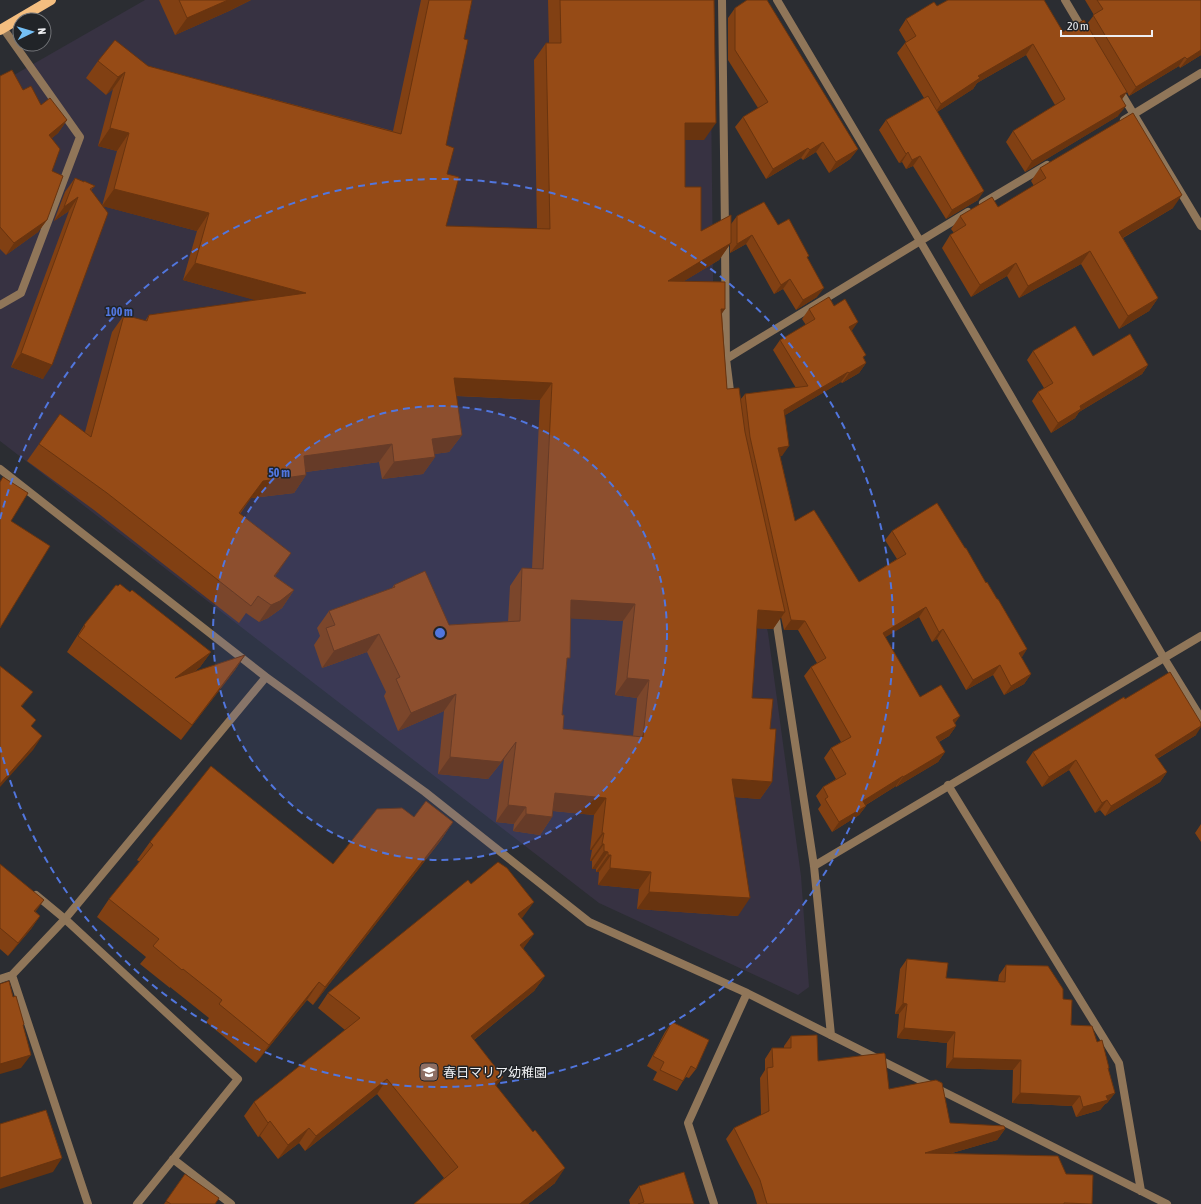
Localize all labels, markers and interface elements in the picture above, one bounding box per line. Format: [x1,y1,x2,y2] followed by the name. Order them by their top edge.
[12,12,52,52] north arrow
[1061,12,1152,38] scale bar
[1067,19,1089,33] text: 20 m
[36,27,48,35] text: N
[105,305,133,319] text: 100 m
[268,466,290,480] text: 50 m
[433,626,447,640] centre of rings
[418,1061,440,1083] school or university icon: 春日マリア幼稚園
[443,1065,547,1080] place label: 春日マリア幼稚園

